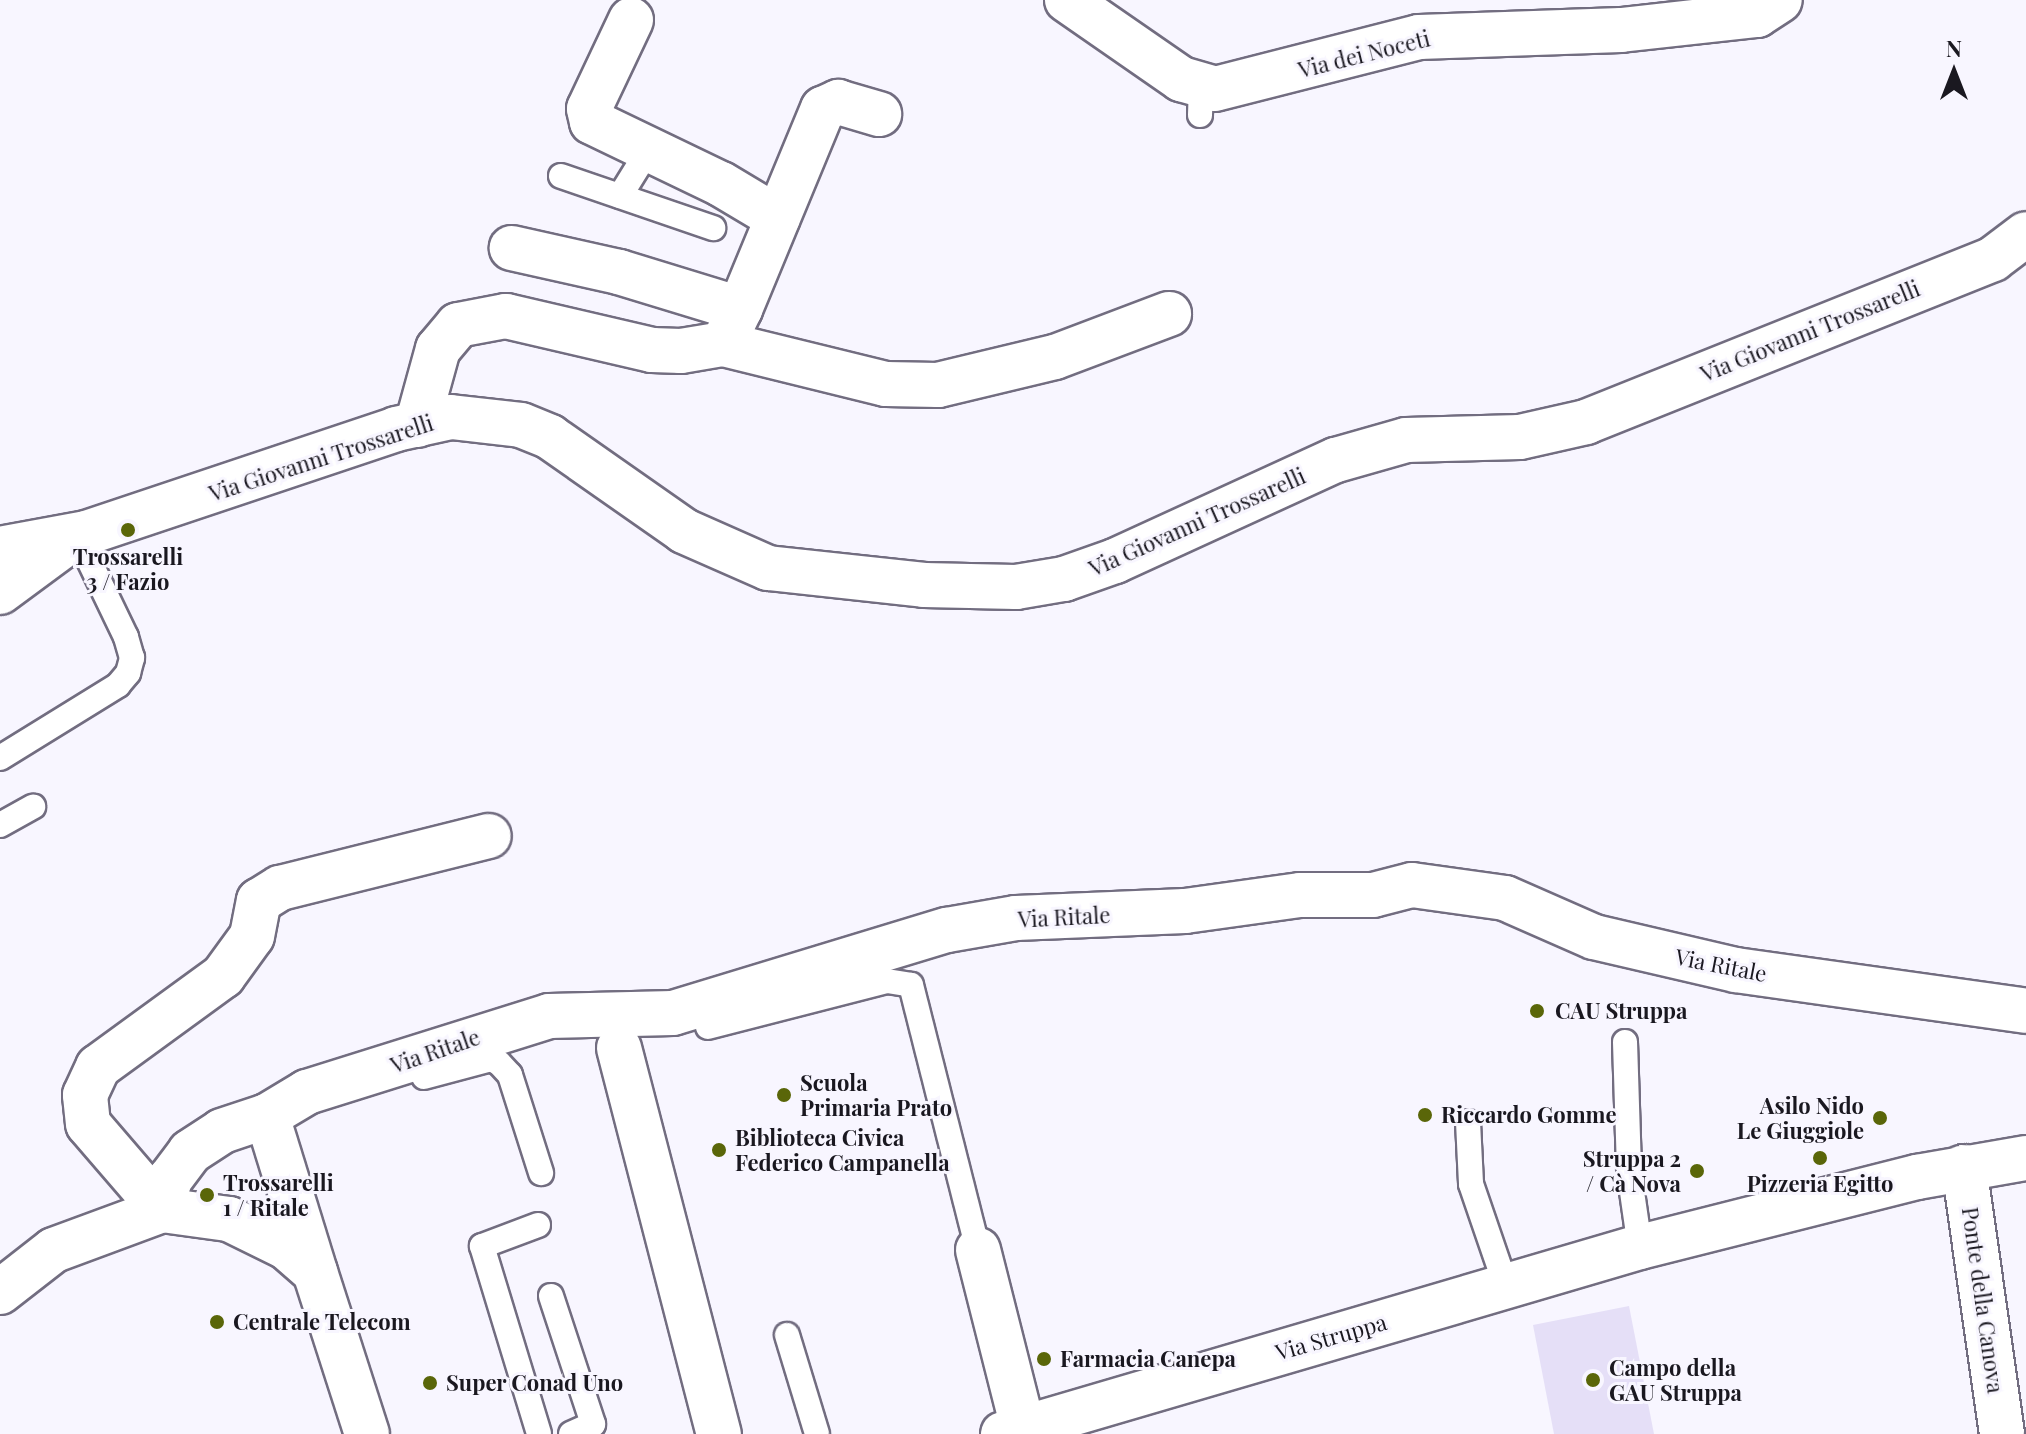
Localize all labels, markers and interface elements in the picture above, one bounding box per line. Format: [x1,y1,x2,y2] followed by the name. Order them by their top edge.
[1295,25,1433,83] street label: Via dei Noceti
[1914,32,1994,112] north arrow
[1946,33,1962,63] text: N
[1696,275,1924,387] street label: Via Giovanni Trossarelli
[205,409,437,507] street label: Via Giovanni Trossarelli
[1084,462,1310,582] street label: Via Giovanni Trossarelli
[119,521,137,539] marker: Trossarelli 3 / Fazio
[73,543,183,594] place label: Trossarelli 3 / Fazio
[1017,901,1111,933] street label: Via Ritale
[1673,943,1769,987] street label: Via Ritale
[1555,998,1687,1024] place label: CAU Struppa
[1526,1000,1548,1022] marker: CAU Struppa
[387,1023,483,1079] street label: Via Ritale
[800,1069,952,1120] place label: Scuola Primaria Prato
[775,1086,793,1104] marker: Scuola Primaria Prato
[1737,1092,1864,1144] place label: Asilo Nido Le Giuggiole
[1441,1102,1617,1128] place label: Riccardo Gomme
[1416,1106,1434,1124] marker: Riccardo Gomme
[1871,1109,1889,1127] marker: Asilo Nido Le Giuggiole
[735,1124,950,1176] place label: Biblioteca Civica Federico Campanella
[710,1141,728,1159] marker: Biblioteca Civica Federico Campanella
[1582,1145,1681,1196] place label: Struppa 2 / Cà Nova
[1811,1149,1829,1167] marker: Pizzeria Egitto
[1688,1162,1706,1180] marker: Struppa 2 / Cà Nova
[223,1169,334,1220] place label: Trossarelli 1 / Ritale
[1747,1171,1893,1197] place label: Pizzeria Egitto
[198,1186,216,1204] marker: Trossarelli 1 / Ritale
[1957,1205,2009,1395] street label: Ponte della Canova
[1272,1308,1390,1366] street label: Via Struppa
[233,1309,411,1335] place label: Centrale Telecom
[208,1313,226,1331] marker: Centrale Telecom
[1060,1346,1236,1372] place label: Farmacia Canepa
[1035,1350,1053,1368] marker: Farmacia Canepa
[1609,1354,1742,1406] place label: Campo della GAU Struppa
[446,1370,624,1396] place label: Super Conad Uno
[1584,1371,1602,1389] marker: Campo della GAU Struppa
[421,1374,439,1392] marker: Super Conad Uno

